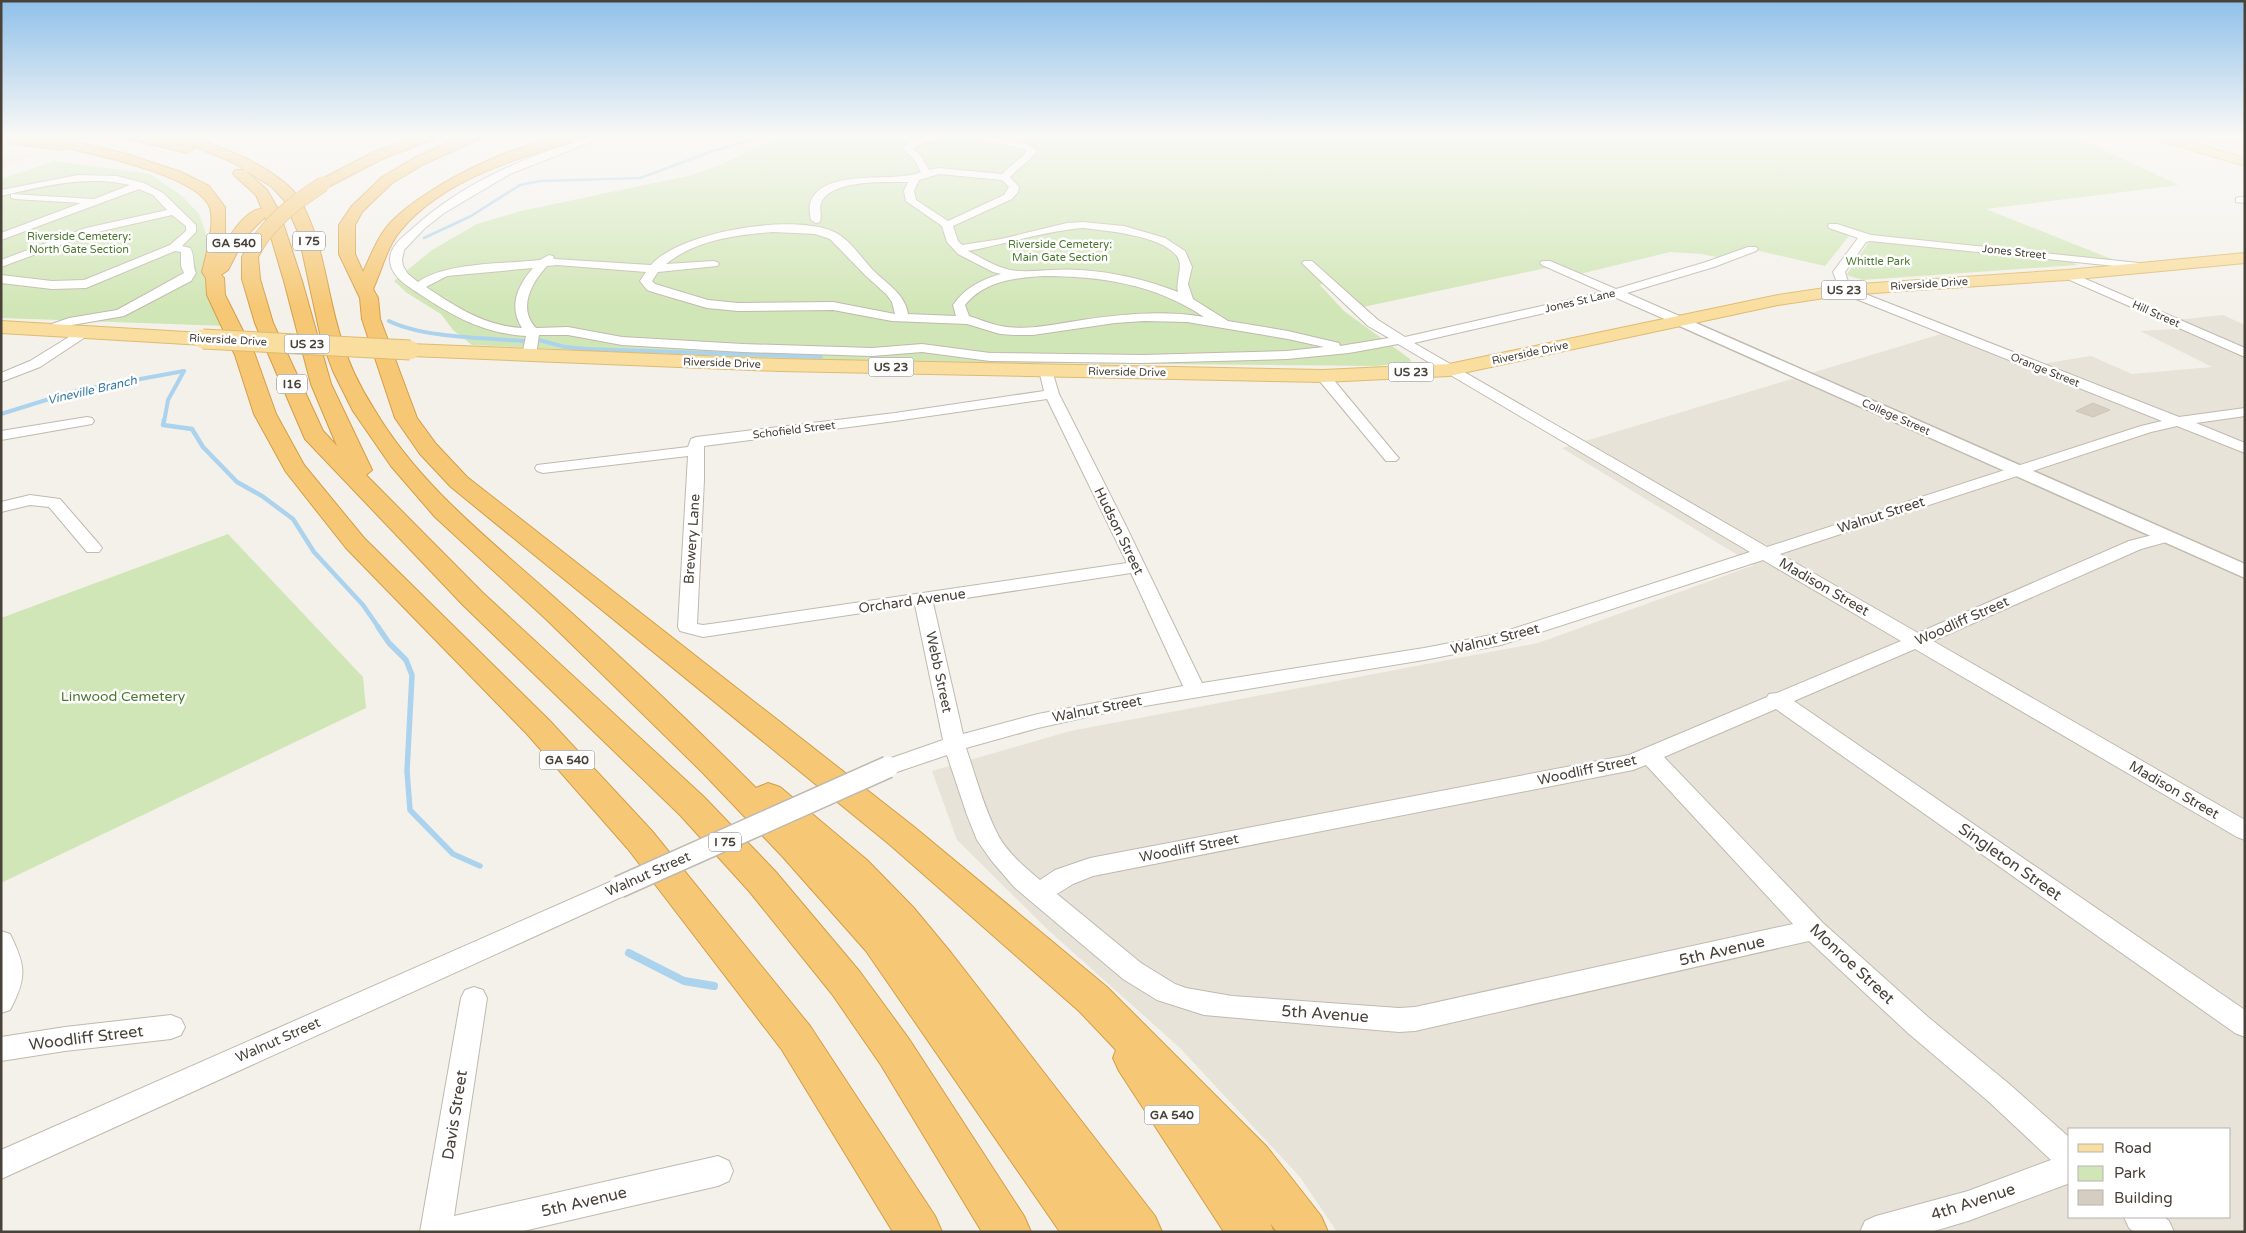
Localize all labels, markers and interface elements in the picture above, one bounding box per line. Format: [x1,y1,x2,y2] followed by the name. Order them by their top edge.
[27,230,131,256] park label: Riverside Cemetery: North Gate Section
[293,232,325,250] road number: I 75
[206,234,262,252] road number: GA 540
[1008,238,1112,264] park label: Riverside Cemetery: Main Gate Section
[1981,242,2047,262] street label: Jones Street
[1846,255,1910,268] park label: Whittle Park
[1890,275,1968,293] street label: Riverside Drive
[1822,280,1866,300] road number: US 23
[1543,287,1617,315] street label: Jones St Lane
[2130,298,2182,330] street label: Hill Street
[189,331,267,349] street label: Riverside Drive
[284,334,330,354] road number: US 23
[1491,339,1569,367] street label: Riverside Drive
[2009,350,2081,390] street label: Orange Street
[683,355,761,371] street label: Riverside Drive
[868,358,914,377] road number: US 23
[1388,362,1434,382] road number: US 23
[1088,365,1166,379] street label: Riverside Drive
[46,373,139,407] water label: Vineville Branch
[277,374,307,394] road number: I16
[1860,396,1932,438] street label: College Street
[752,418,836,442] street label: Schofield Street
[1090,485,1148,578] street label: Hudson Street
[680,493,704,585] street label: Brewery Lane
[1835,493,1927,537] street label: Walnut Street
[1776,554,1873,620] street label: Madison Street
[857,585,967,617] street label: Orchard Avenue
[1912,592,2012,649] street label: Woodliff Street
[1449,620,1542,658] street label: Walnut Street
[922,630,956,715] street label: Webb Street
[61,688,186,705] park label: Linwood Cemetery
[1051,692,1144,726] street label: Walnut Street
[540,750,594,770] road number: GA 540
[1536,751,1639,789] street label: Woodliff Street
[2126,757,2223,823] street label: Madison Street
[1954,819,2066,905] street label: Singleton Street
[1138,830,1241,866] street label: Woodliff Street
[709,832,741,852] road number: I 75
[603,847,694,900] street label: Walnut Street
[1805,919,1899,1009] street label: Monroe Street
[1677,931,1767,971] street label: 5th Avenue
[1281,1001,1369,1027] street label: 5th Avenue
[233,1013,324,1066] street label: Walnut Street
[28,1021,144,1055] street label: Woodliff Street
[438,1069,472,1161] street label: Davis Street
[1144,1106,1200,1124] road number: GA 540
[2068,1128,2231,1218] legend
[2114,1139,2152,1157] text: Road
[2114,1164,2146,1182] text: Park
[1928,1179,2018,1225] street label: 4th Avenue
[539,1182,629,1222] street label: 5th Avenue
[2114,1189,2173,1207] text: Building

